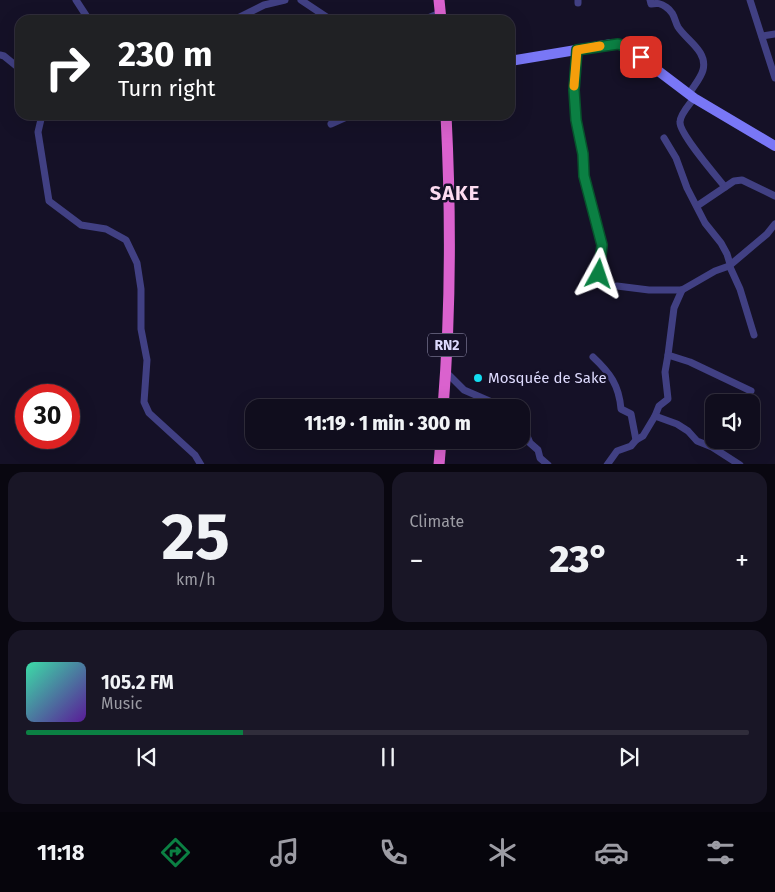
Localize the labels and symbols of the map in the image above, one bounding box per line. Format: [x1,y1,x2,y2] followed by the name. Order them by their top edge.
[620,36,662,78] pin
[430,181,480,205] district label: SAKE
[572,247,624,299] position arrow
[428,334,466,356] road number: RN2
[488,369,607,387] place label: Mosquée de Sake
[472,372,484,384] marker: Mosquée de Sake
[15,384,80,449] speed limit sign: 30

